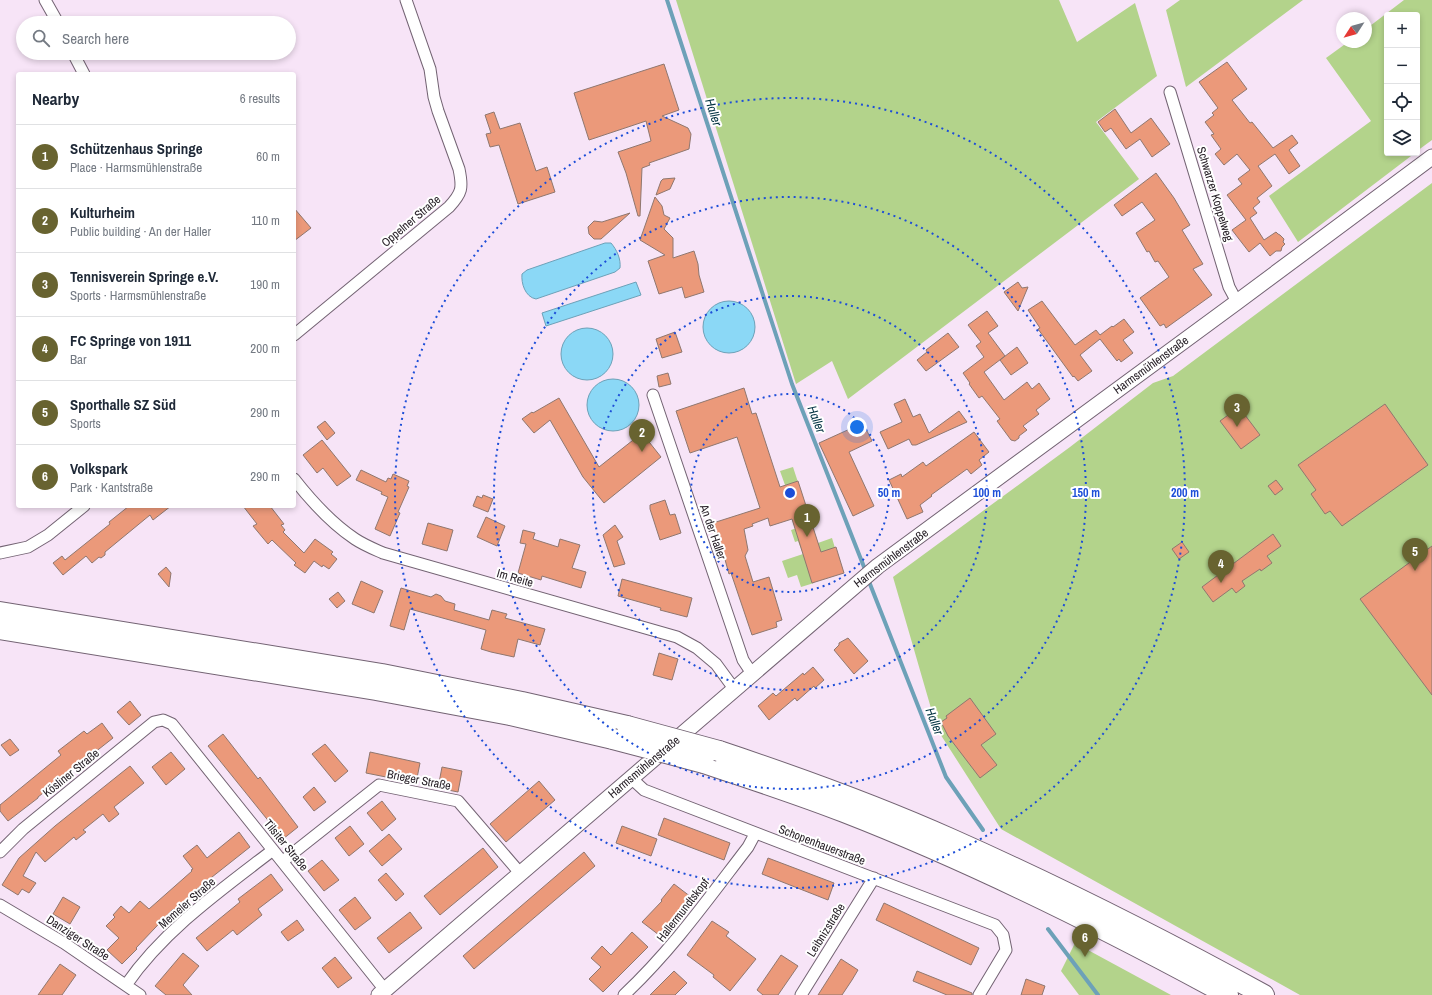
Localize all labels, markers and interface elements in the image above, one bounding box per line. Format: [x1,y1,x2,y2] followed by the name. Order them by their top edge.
[1336,12,1372,48] north arrow
[1384,12,1420,156] map controls
[1384,12,1420,48] button: +
[16,16,296,60] search box
[30,27,52,49] icon: search
[62,28,129,49] text: Search here
[1384,48,1420,84] button: −
[1384,84,1420,120] button: locate
[32,87,79,110] text: Nearby
[240,90,280,107] text: 6 results
[701,96,726,128] water label: Haller
[1384,120,1420,156] button: layers
[70,138,203,159] text: Schützenhaus Springe
[1193,145,1237,244] street label: Schwarzer Koppelweg
[42,148,48,165] text: 1
[256,148,280,165] text: 60 m
[70,159,202,176] text: Place · Harmsmühlenstraße
[378,191,444,251] street label: Oppelner Straße
[70,202,135,223] text: Kulturheim
[42,212,48,229] text: 2
[251,212,280,229] text: 110 m
[70,223,211,240] text: Public building · An der Haller
[70,266,218,287] text: Tennisverein Springe e.V.
[42,276,48,293] text: 3
[250,276,280,293] text: 190 m
[70,287,206,304] text: Sports · Harmsmühlenstraße
[70,330,191,351] text: FC Springe von 1911
[1110,332,1192,398] street label: Harmsmühlenstraße
[42,340,48,357] text: 4
[250,340,280,357] text: 200 m
[70,351,87,368] text: Bar
[70,394,176,415] text: Sporthalle SZ Süd
[1224,394,1250,427] pin: 3
[804,403,830,436] water label: Haller
[42,404,48,421] text: 5
[250,404,280,421] text: 290 m
[70,415,101,432] text: Sports
[847,417,867,437] your location
[629,419,655,452] pin: 2
[70,458,128,479] text: Volkspark
[42,468,48,485] text: 6
[250,468,280,485] text: 290 m
[70,479,153,496] text: Park · Kantstraße
[878,485,900,501] text: 50 m
[973,485,1001,501] text: 100 m
[1072,485,1100,501] text: 150 m
[1171,485,1199,501] text: 200 m
[783,486,797,500] centre of rings
[696,501,730,562] street label: An der Haller
[794,504,820,537] pin: 1
[851,525,931,591] street label: Harmsmühlenstraße
[1402,538,1428,571] pin: 5
[1208,550,1234,583] pin: 4
[495,565,535,591] street label: Im Reite
[922,705,948,738] water label: Haller
[605,732,683,802] street label: Harmsmühlenstraße
[39,745,103,801] street label: Kösliner Straße
[386,766,452,794] street label: Brieger Straße
[260,816,312,874] street label: Tilsiter Straße
[776,821,868,869] street label: Schopenhauerstraße
[155,874,219,932] street label: Memeler Straße
[653,875,713,945] street label: Hallermundtskopf
[803,900,849,960] street label: Leibnizstraße
[43,912,113,964] street label: Danziger Straße
[1072,924,1098,957] pin: 6

